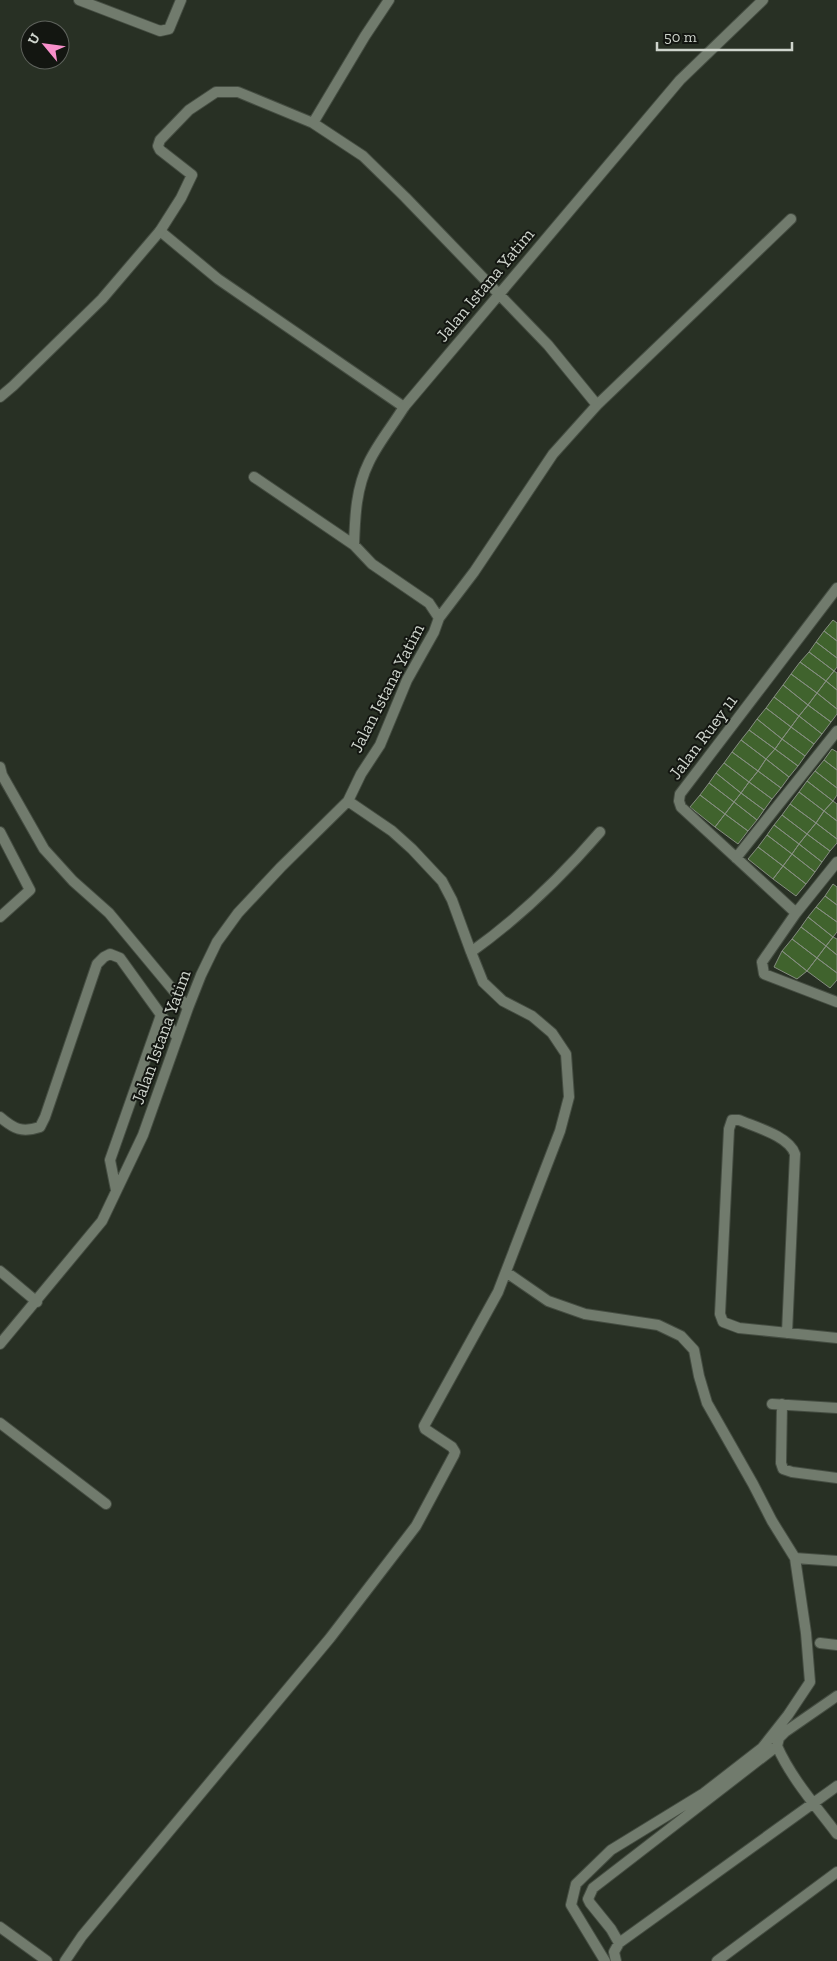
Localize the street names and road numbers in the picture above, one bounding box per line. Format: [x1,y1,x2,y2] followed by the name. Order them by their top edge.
[431,223,539,346] street label: Jalan Istana Yatim
[345,620,429,756] street label: Jalan Istana Yatim
[664,690,742,784] street label: Jalan Ruey 11
[126,966,196,1107] street label: Jalan Istana Yatim

